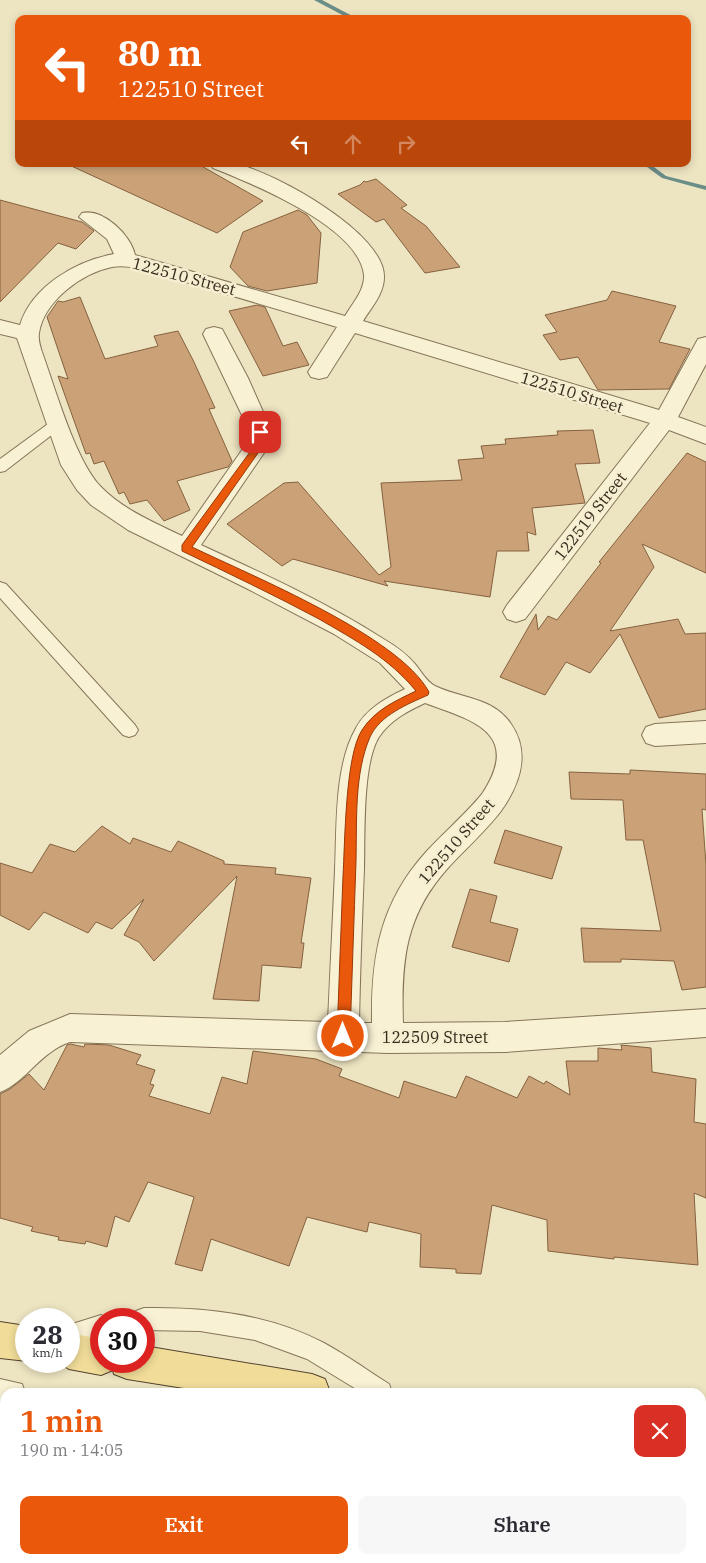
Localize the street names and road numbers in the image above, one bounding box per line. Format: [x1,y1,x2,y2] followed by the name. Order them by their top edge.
[130,253,238,299] street label: 122510 Street
[518,367,626,417] street label: 122510 Street
[549,468,631,564] street label: 122519 Street
[414,794,499,888] street label: 122510 Street
[382,1027,488,1047] street label: 122509 Street

